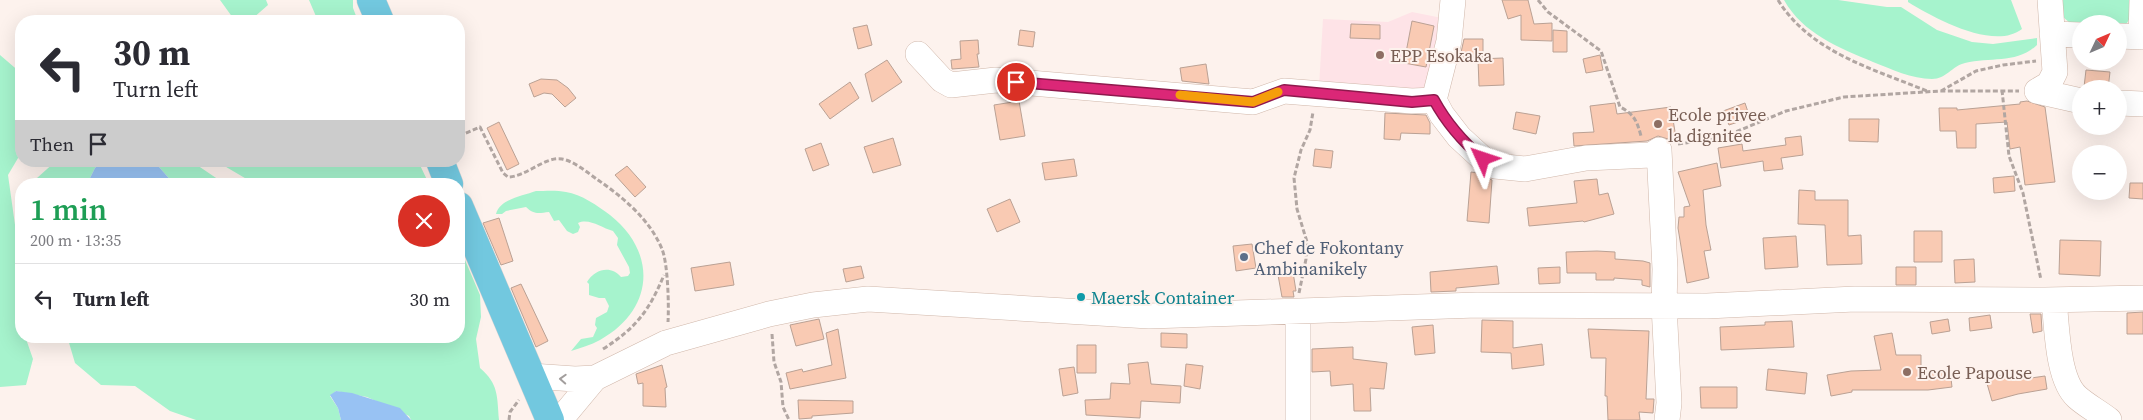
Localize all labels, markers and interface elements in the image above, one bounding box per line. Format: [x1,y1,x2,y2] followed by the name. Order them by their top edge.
[2072,15,2128,70] north arrow
[2072,15,2127,200] map controls
[113,29,190,77] text: 30 m
[30,35,95,100] icon: left
[1390,43,1493,68] place label: EPP Esokaka
[1374,49,1386,61] marker: EPP Esokaka
[995,61,1037,103] pin
[1002,68,1030,96] icon: arrive
[113,74,198,104] text: Turn left
[2072,80,2127,135] button: +
[1668,102,1766,148] place label: Ecole privee la dignitee
[1652,118,1664,130] marker: Ecole privee la dignitee
[84,130,112,158] icon: arrive
[30,131,74,157] text: Then
[1456,132,1508,184] position arrow
[2072,145,2127,200] button: −
[30,189,107,230] text: 1 min
[398,195,450,247] button: close
[30,229,121,251] text: 200 m · 13:35
[1254,235,1404,281] place label: Chef de Fokontany Ambinanikely
[1238,251,1250,263] marker: Chef de Fokontany Ambinanikely
[30,285,58,313] icon: left
[1091,285,1235,310] place label: Maersk Container
[73,286,149,312] text: Turn left
[409,286,450,312] text: 30 m
[1075,291,1087,303] marker: Maersk Container
[1917,360,2032,385] place label: Ecole Papouse
[1901,366,1913,378] marker: Ecole Papouse
[559,373,567,384] one-way arrow

